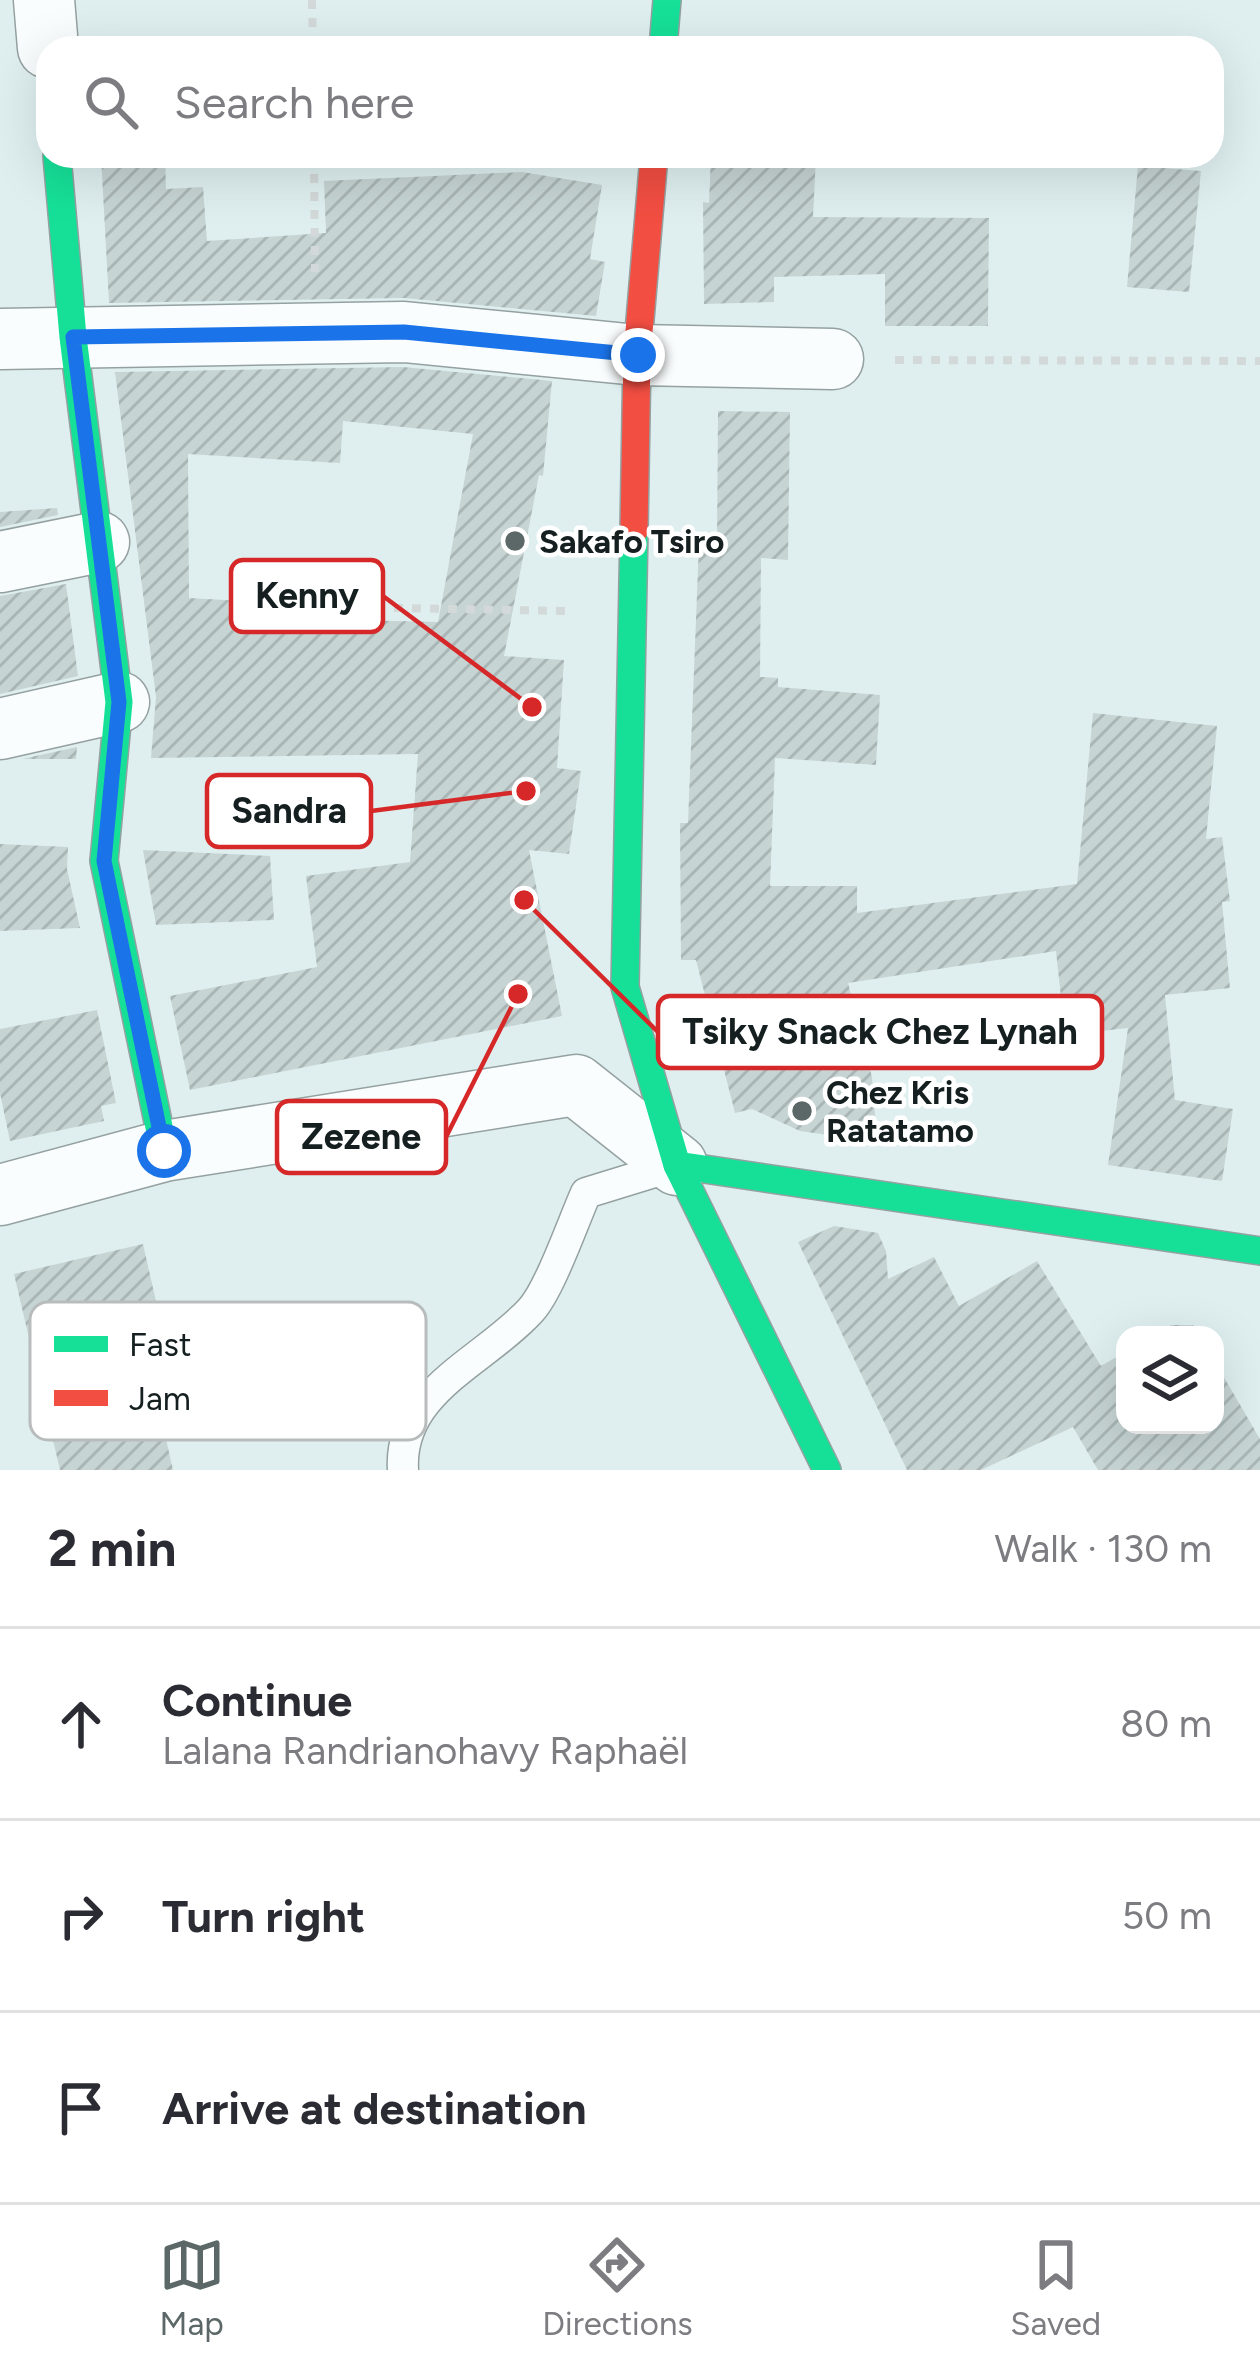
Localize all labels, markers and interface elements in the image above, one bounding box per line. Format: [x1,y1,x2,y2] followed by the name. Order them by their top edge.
[36,36,1224,168] search box
[78,69,144,135] icon: search
[174,75,414,129] text: Search here
[611,328,665,382] route end
[539,522,724,561] place label: Sakafo Tsiro
[502,528,528,554] marker: Sakafo Tsiro
[231,560,383,632] callout: Kenny
[255,574,359,617] text: Kenny
[207,775,371,847] callout: Sandra
[231,789,347,832] text: Sandra
[658,996,1102,1068] callout: Tsiky Snack Chez Lynah
[682,1010,1078,1053] text: Tsiky Snack Chez Lynah
[826,1073,974,1150] place label: Chez Kris Ratatamo
[789,1098,815,1124] marker: Chez Kris Ratatamo
[277,1101,446,1173] callout: Zezene
[301,1115,421,1158] text: Zezene
[137,1124,191,1178] route start
[30,1302,426,1440] legend
[129,1325,191,1364] text: Fast
[1116,1326,1224,1434] map controls
[1116,1326,1224,1434] button: layers
[129,1379,191,1418] text: Jam
[48,1518,176,1579] text: 2 min
[994,1525,1212,1572] text: Walk · 130 m
[162,1673,352,1727] text: Continue
[48,1691,114,1757] icon: ahead
[1120,1700,1212,1747] text: 80 m
[162,1727,688,1774] text: Lalana Randrianohavy Raphaël
[48,1883,114,1949] icon: right
[162,1889,365,1943] text: Turn right
[1122,1892,1212,1939] text: 50 m
[48,2075,114,2141] icon: arrive
[162,2081,586,2135] text: Arrive at destination
[159,2232,225,2343] tab: Map
[542,2232,693,2343] tab: Directions
[1010,2232,1101,2343] tab: Saved

